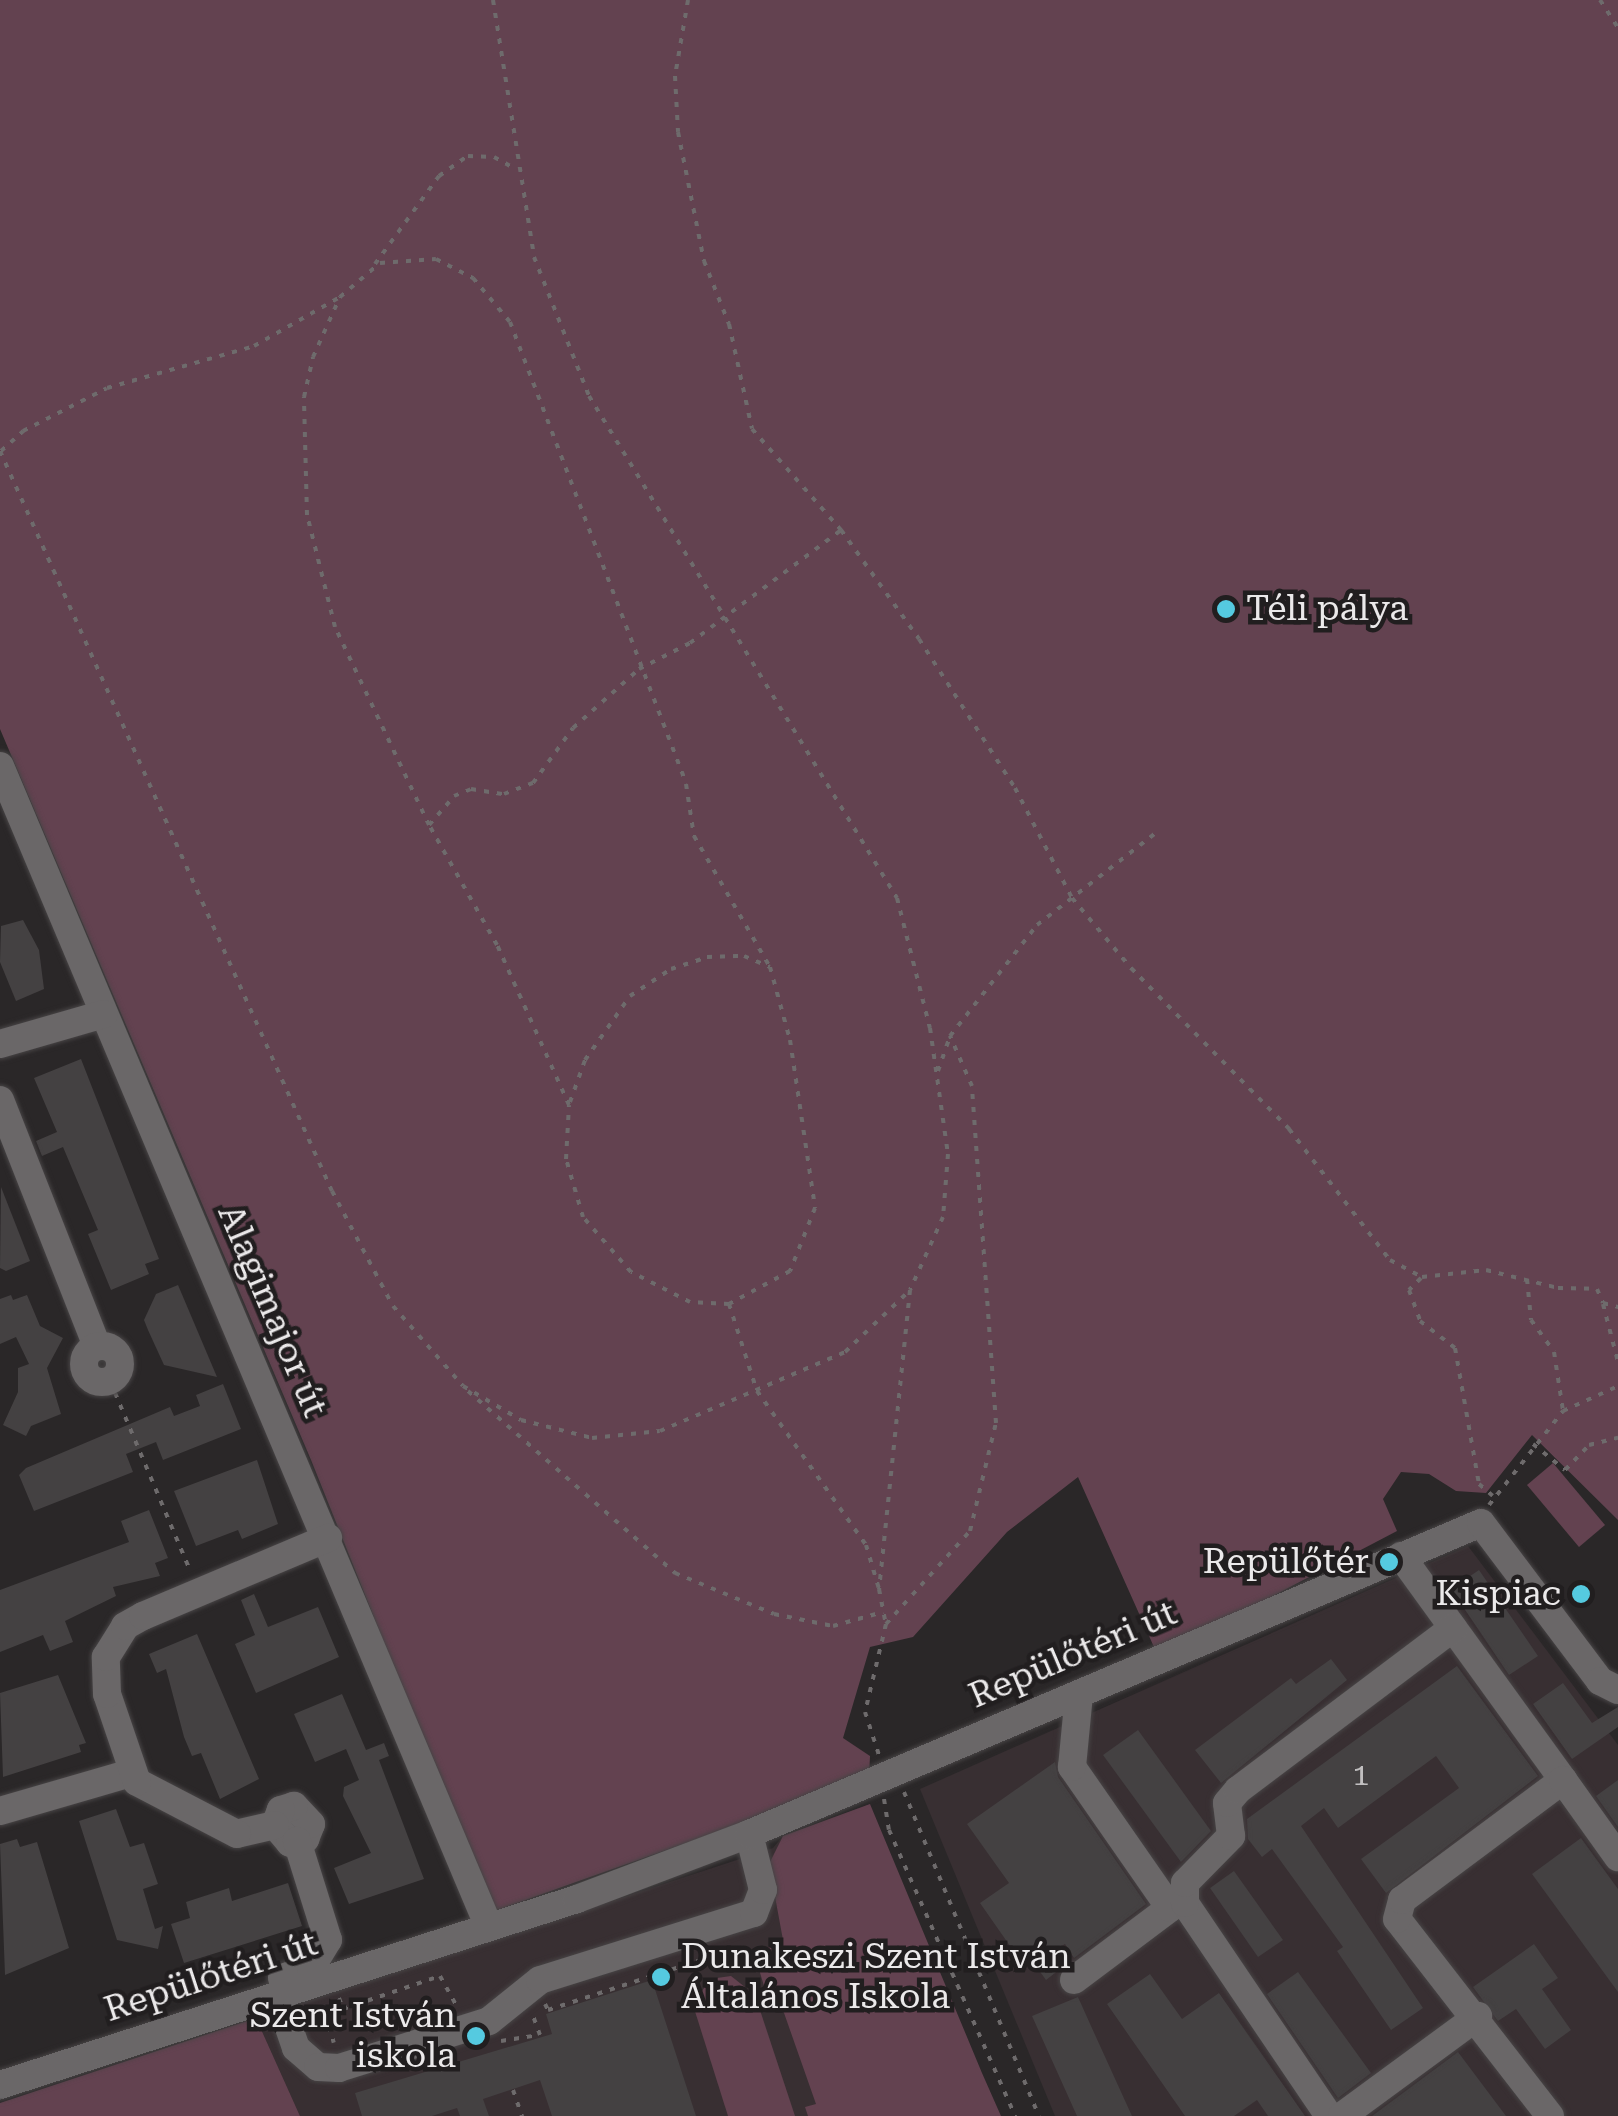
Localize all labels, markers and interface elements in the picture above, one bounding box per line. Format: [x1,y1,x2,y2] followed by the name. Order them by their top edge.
[1246,588,1408,630] place label: Téli pálya
[1215,598,1237,620] marker: Téli pálya
[208,1198,336,1424] street label: Alagimajor út
[1203,1541,1369,1583] place label: Repülőtér
[1378,1551,1400,1573] marker: Repülőtér
[1435,1573,1561,1615] place label: Kispiac
[1570,1583,1592,1605] marker: Kispiac
[963,1592,1183,1718] street label: Repülőtéri út
[1353,1757,1369,1793] house number: 1
[99,1923,323,2031] street label: Repülőtéri út
[681,1936,1071,2018] place label: Dunakeszi Szent István Általános Iskola
[650,1966,672,1988] marker: Dunakeszi Szent István Általános Iskola
[250,1995,456,2077] place label: Szent István iskola
[465,2025,487,2047] marker: Szent István iskola

